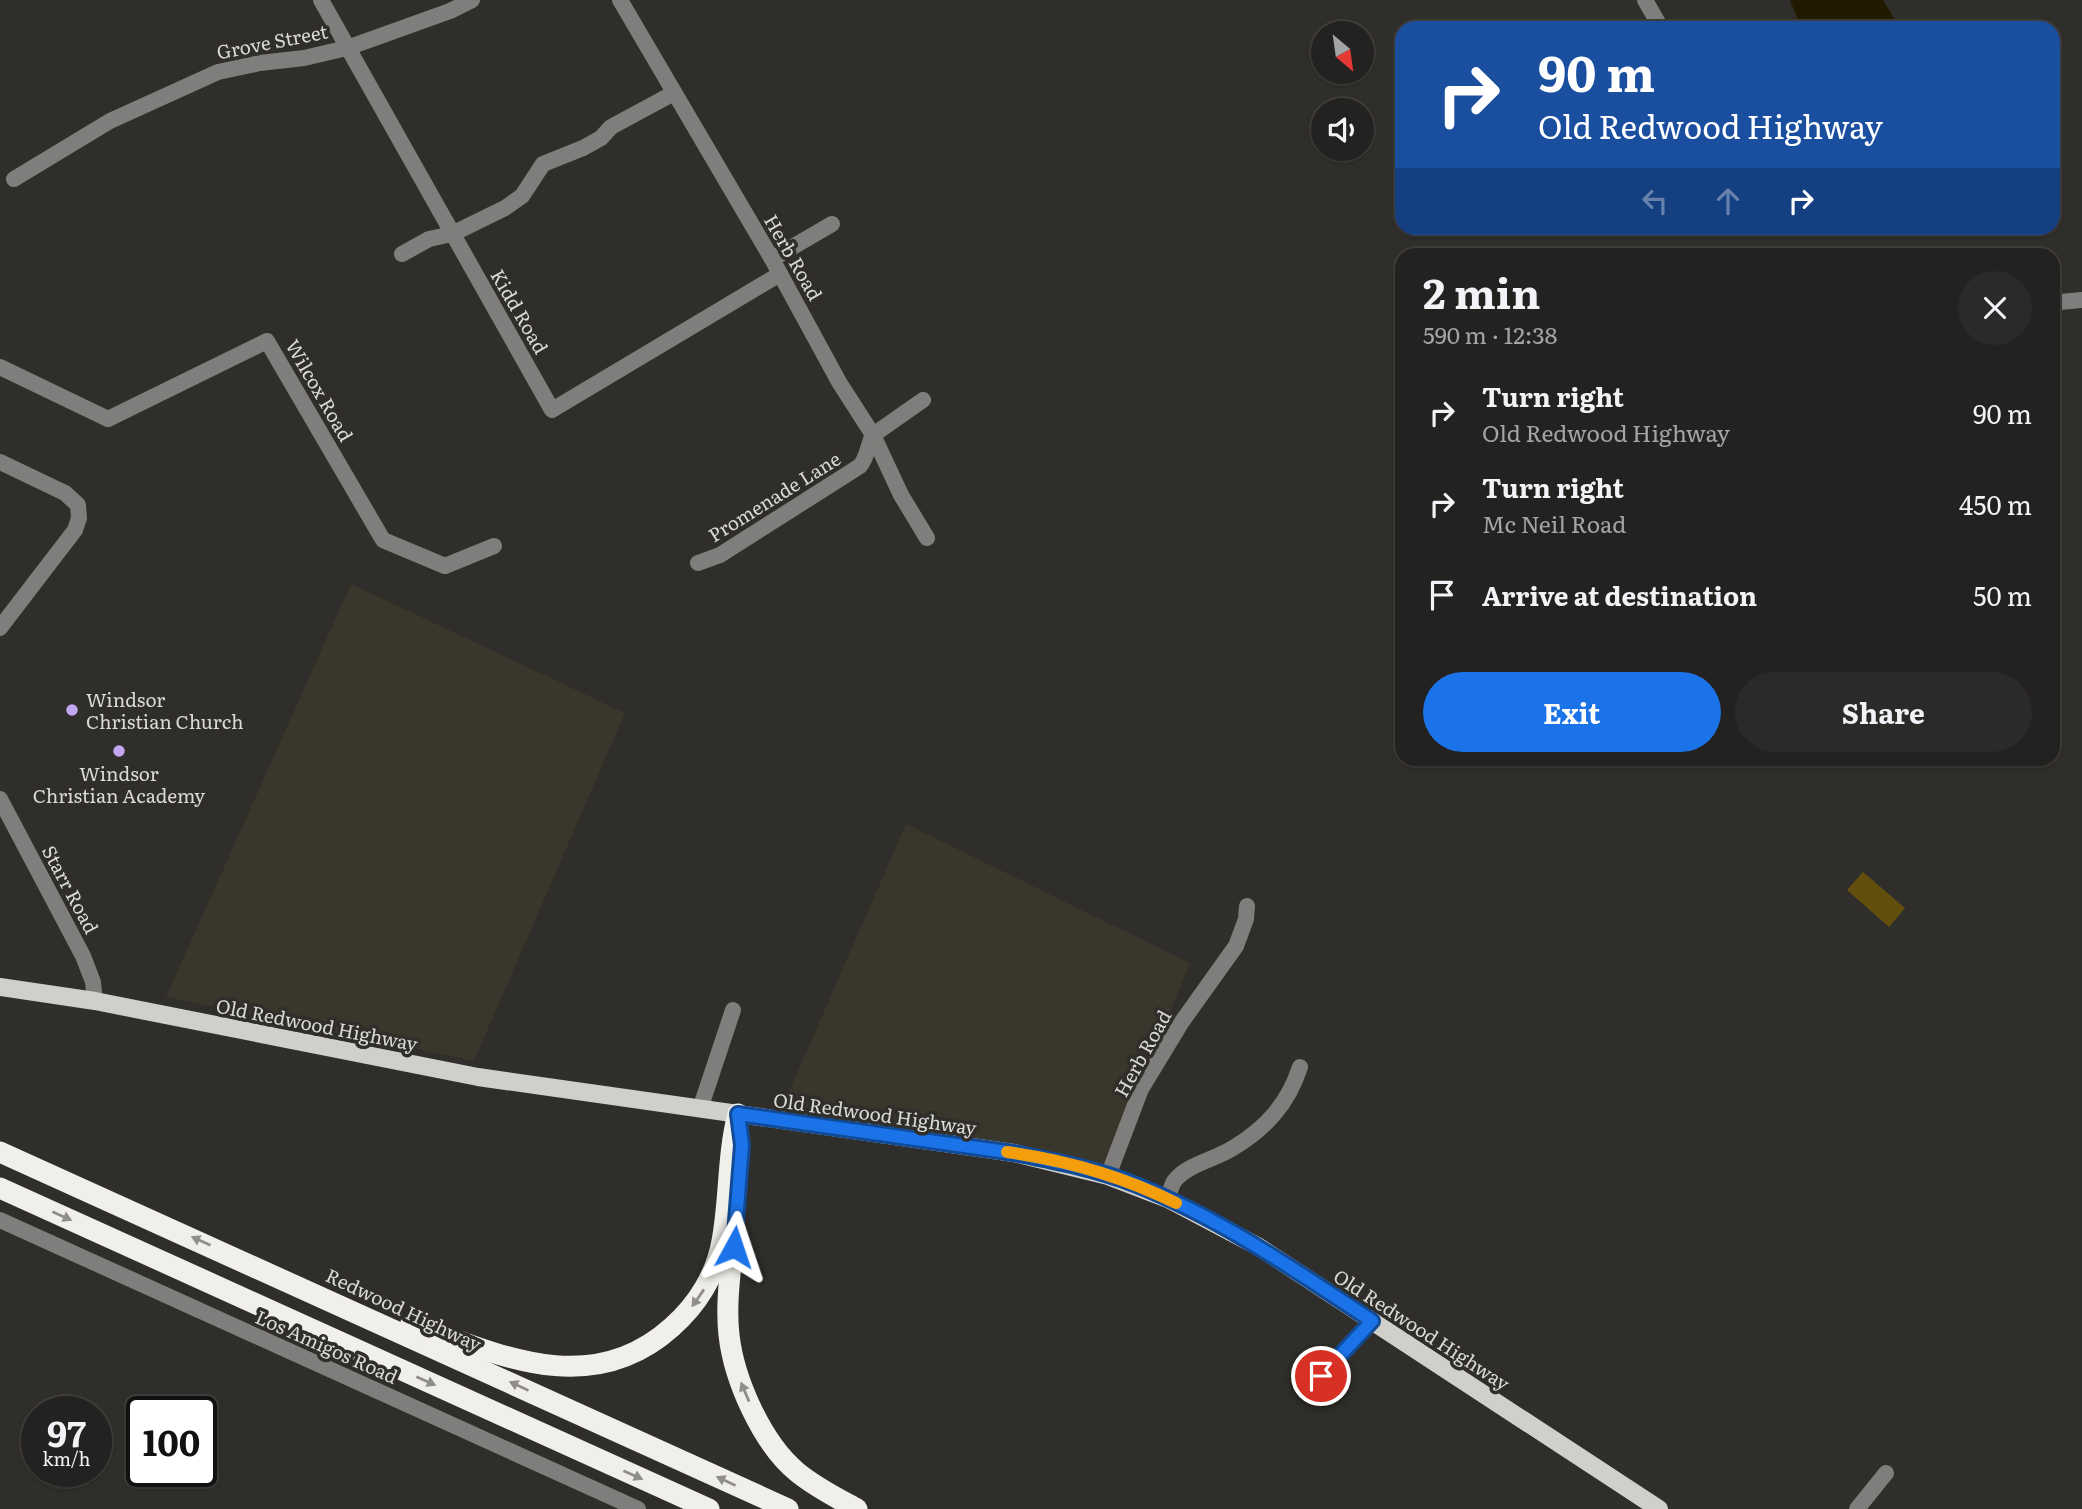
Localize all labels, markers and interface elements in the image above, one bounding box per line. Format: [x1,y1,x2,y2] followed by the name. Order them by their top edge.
[214,16,330,65] street label: Grove Street
[1311,21,1374,84] north arrow
[1311,21,1374,161] map controls
[1538,34,1655,107] text: 90 m
[1423,49,1514,140] icon: right
[1311,98,1374,161] button: sound
[1538,101,1883,149] text: Old Redwood Highway
[1636,182,1674,220] icon: left
[1709,182,1747,220] icon: ahead
[1782,182,1820,220] icon: right
[758,209,830,306] street label: Herb Road
[1423,260,1540,322] text: 2 min
[484,263,556,359] street label: Kidd Road
[1958,271,2032,345] button: close
[1423,317,1557,351] text: 590 m · 12:38
[279,334,361,447] street label: Wilcox Road
[1482,376,1624,415] text: Turn right
[1973,393,2032,432] text: 90 m
[1423,394,1461,432] icon: right
[1482,415,1730,449] text: Old Redwood Highway
[702,444,846,548] street label: Promenade Lane
[1482,467,1624,506] text: Turn right
[1959,484,2032,523] text: 450 m
[1423,485,1461,523] icon: right
[1482,506,1626,540] text: Mc Neil Road
[1482,575,1757,614] text: Arrive at destination
[1973,575,2032,614] text: 50 m
[1423,576,1461,614] icon: arrive
[1423,672,1721,752] button: Exit
[1735,672,2032,752] button: Share
[86,685,244,735] place label: Windsor Christian Church
[64,702,80,718] marker: Windsor Christian Church
[111,743,127,759] marker: Windsor Christian Academy
[33,759,205,809] place label: Windsor Christian Academy
[36,840,106,939] street label: Starr Road
[214,991,420,1057] street label: Old Redwood Highway
[1107,1004,1178,1102] street label: Herb Road
[772,1085,978,1141] street label: Old Redwood Highway
[52,1210,72,1222] one-way arrow
[697,1210,771,1284] position arrow
[190,1235,211,1246] one-way arrow
[321,1261,487,1357] street label: Redwood Highway
[1328,1261,1516,1397] street label: Old Redwood Highway
[691,1288,704,1308] one-way arrow
[251,1302,403,1390] street label: Los Amigos Road
[1291,1346,1351,1406] pin
[1302,1357,1340,1395] icon: arrive
[415,1376,436,1387] one-way arrow
[509,1380,529,1392] one-way arrow
[740,1381,751,1402] one-way arrow
[126,1396,217,1487] speed limit sign: 100
[47,1406,86,1458] text: 97
[43,1445,90,1472] text: km/h
[623,1469,643,1480] one-way arrow
[716,1475,736,1487] one-way arrow

